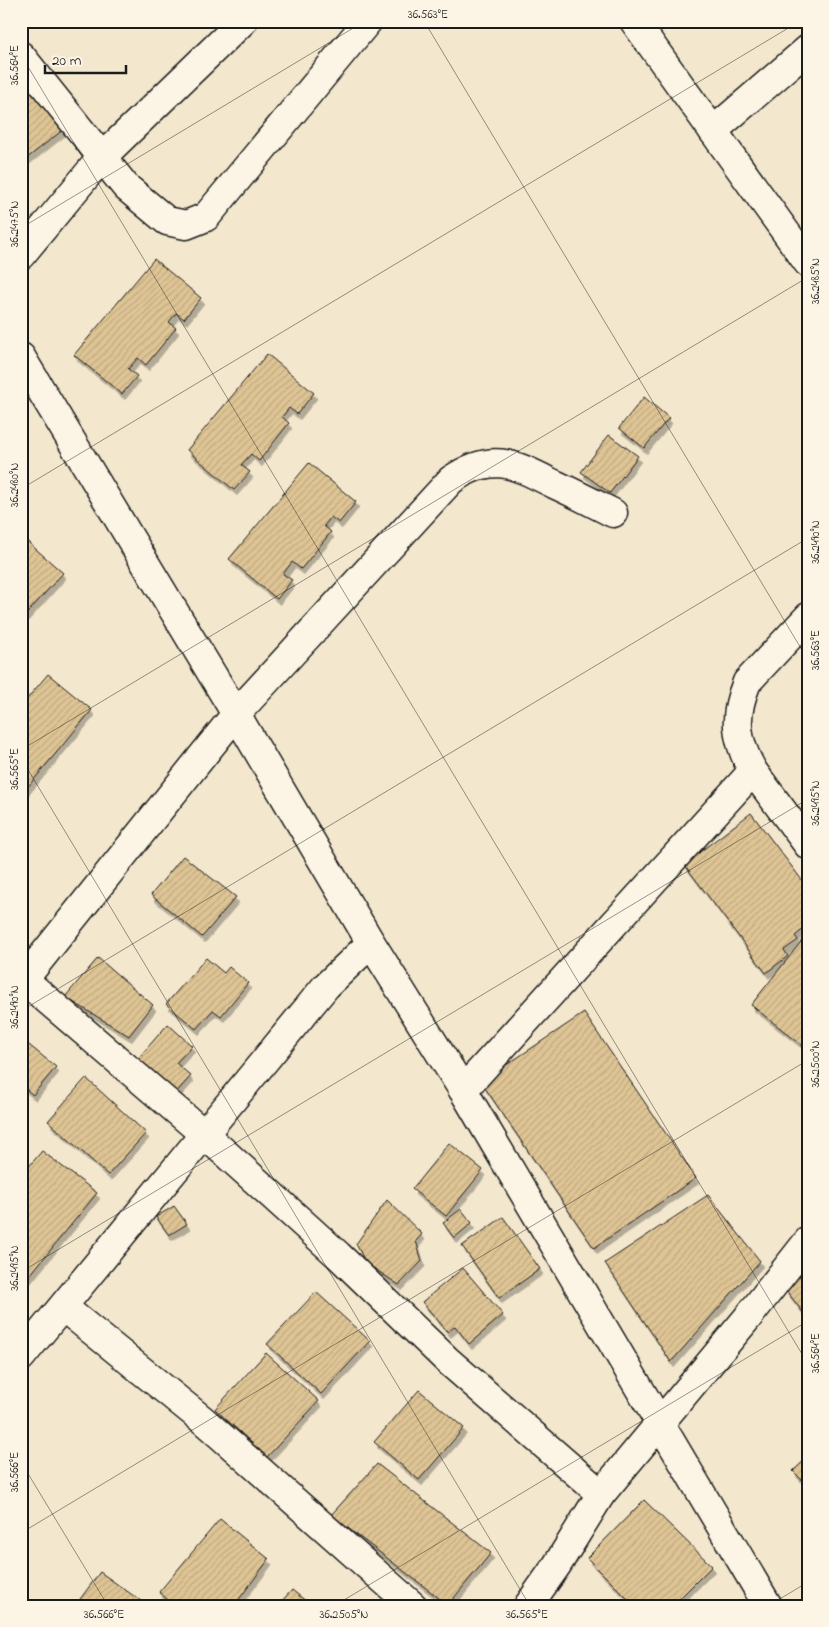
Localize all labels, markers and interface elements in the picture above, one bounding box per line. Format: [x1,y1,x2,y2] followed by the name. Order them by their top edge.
[408,6,448,24] text: 36.563°E
[45,42,126,74] scale bar
[6,45,24,85] text: 36.564°E
[52,50,82,72] text: 20 m
[6,201,24,247] text: 36.2475°N
[807,258,825,304] text: 36.2485°N
[6,463,24,507] text: 36.2480°N
[807,520,825,564] text: 36.2490°N
[807,630,825,670] text: 36.563°E
[6,748,24,790] text: 36.565°E
[807,780,825,826] text: 36.2495°N
[6,985,24,1029] text: 36.2490°N
[807,1040,825,1088] text: 36.2500°N
[6,1245,24,1291] text: 36.2495°N
[807,1333,825,1373] text: 36.564°E
[6,1452,24,1492] text: 36.566°E
[84,1606,124,1624] text: 36.566°E
[320,1606,368,1624] text: 36.2505°N
[506,1606,548,1624] text: 36.565°E

